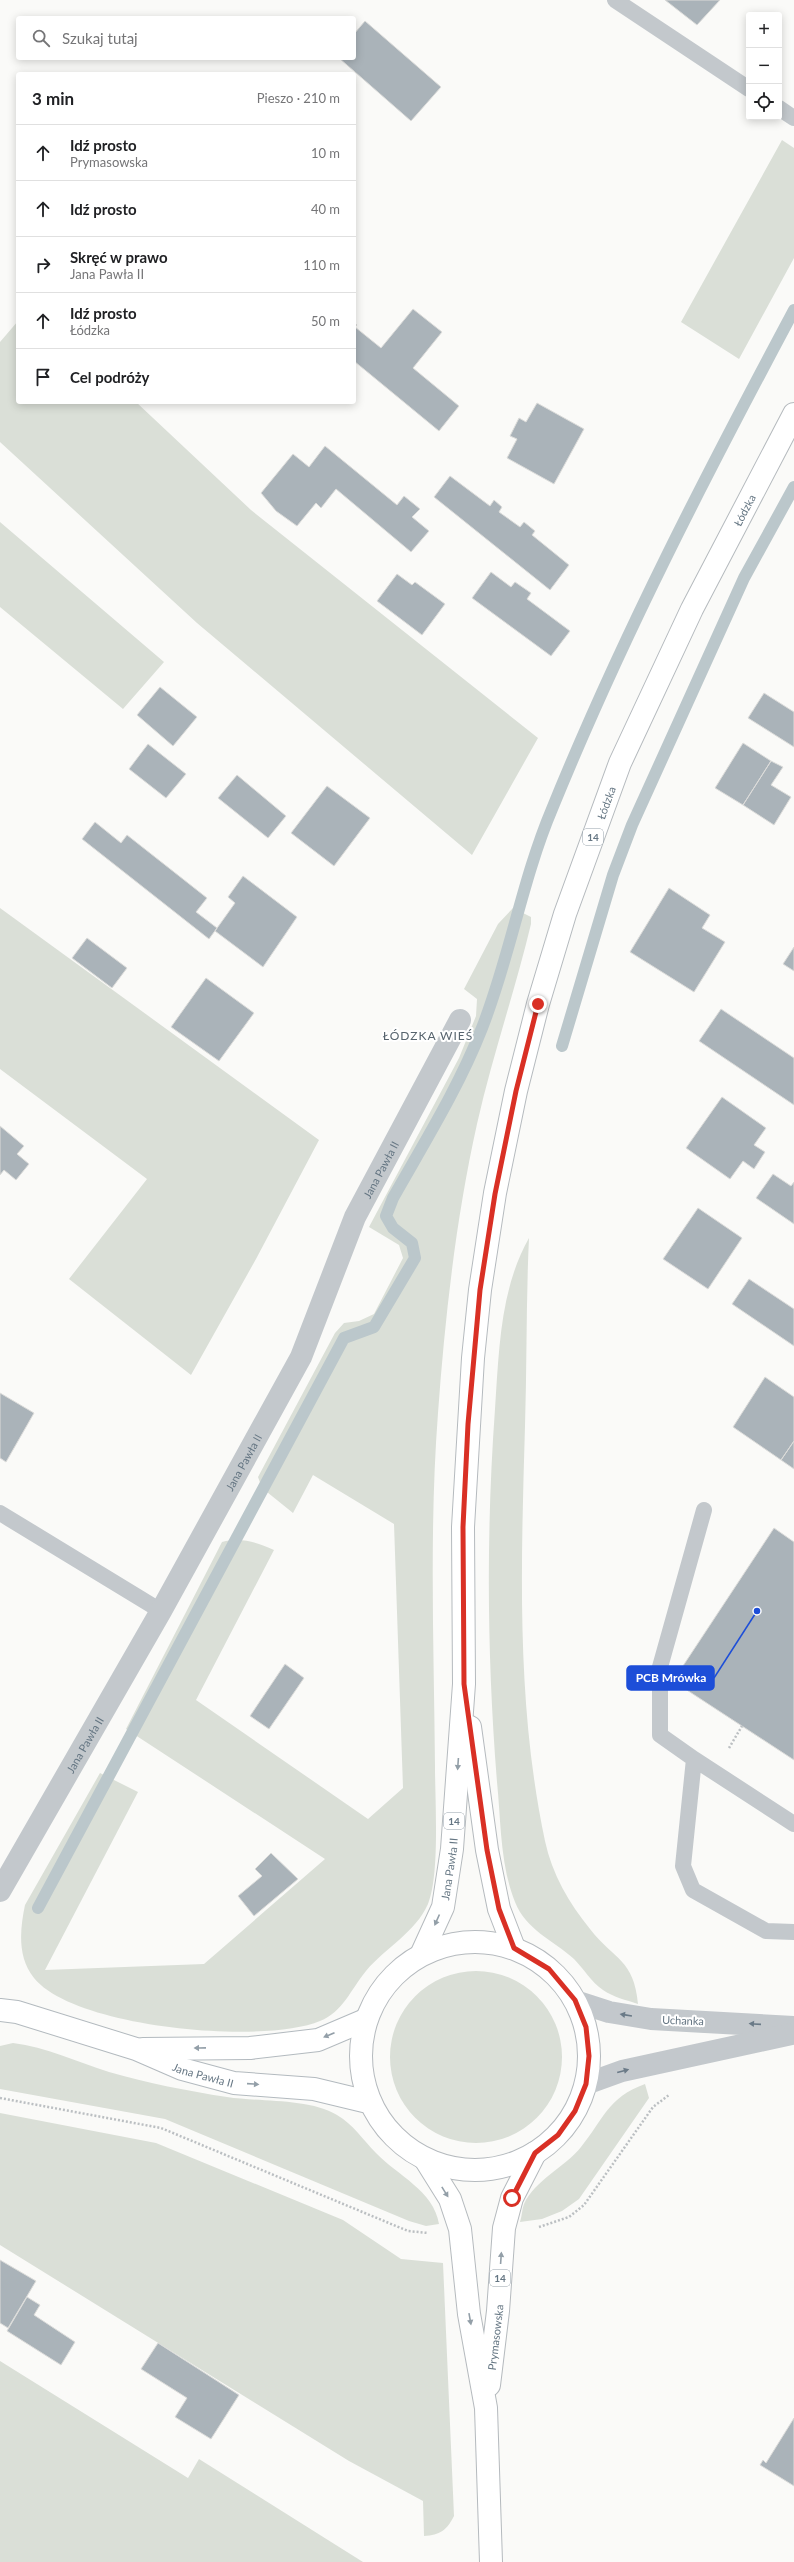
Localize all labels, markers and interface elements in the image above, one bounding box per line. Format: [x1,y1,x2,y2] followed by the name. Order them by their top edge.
[746,12,782,120] map controls
[746,12,782,48] button: +
[16,16,356,60] search box
[30,27,52,49] icon: search
[62,29,138,47] text: Szukaj tutaj
[746,48,782,84] button: −
[746,84,782,120] button: locate
[32,88,74,109] text: 3 min
[257,90,340,106] text: Pieszo · 210 m
[70,136,137,154] text: Idź prosto
[32,142,54,164] icon: ahead
[311,145,340,161] text: 10 m
[70,154,148,170] text: Prymasowska
[32,198,54,220] icon: ahead
[70,200,137,218] text: Idź prosto
[311,201,340,217] text: 40 m
[70,248,168,266] text: Skręć w prawo
[32,254,54,276] icon: right
[303,257,340,273] text: 110 m
[70,266,144,282] text: Jana Pawła II
[70,304,137,322] text: Idź prosto
[32,310,54,332] icon: ahead
[311,313,340,329] text: 50 m
[70,322,110,338] text: Łódzka
[32,366,54,388] icon: arrive
[70,368,149,386] text: Cel podróży
[730,492,758,528] street label: Łódzka
[594,784,618,821] street label: Łódzka
[583,829,603,845] road number: 14
[529,995,547,1013] route end
[383,1028,473,1043] district label: ŁÓDZKA WIEŚ
[360,1139,401,1200] street label: Jana Pawła II
[222,1431,264,1493] street label: Jana Pawła II
[627,1666,714,1690] callout: PCB Mrówka
[636,1670,706,1685] text: PCB Mrówka
[63,1714,106,1775] street label: Jana Pawła II
[455,1758,462,1770] one-way arrow
[444,1813,464,1829] road number: 14
[438,1837,459,1901] street label: Jana Pawła II
[434,1915,440,1926] one-way arrow
[619,2012,632,2018] one-way arrow
[662,2013,704,2027] street label: Uchanka
[749,2020,761,2027] one-way arrow
[322,2033,334,2039] one-way arrow
[193,2045,206,2051] one-way arrow
[171,2059,235,2089] street label: Jana Pawła II
[617,2068,629,2074] one-way arrow
[247,2081,259,2088] one-way arrow
[442,2186,449,2198] one-way arrow
[503,2189,521,2207] route start
[498,2252,505,2264] one-way arrow
[490,2270,510,2286] road number: 14
[484,2304,505,2371] street label: Prymasowska
[467,2313,473,2325] one-way arrow

